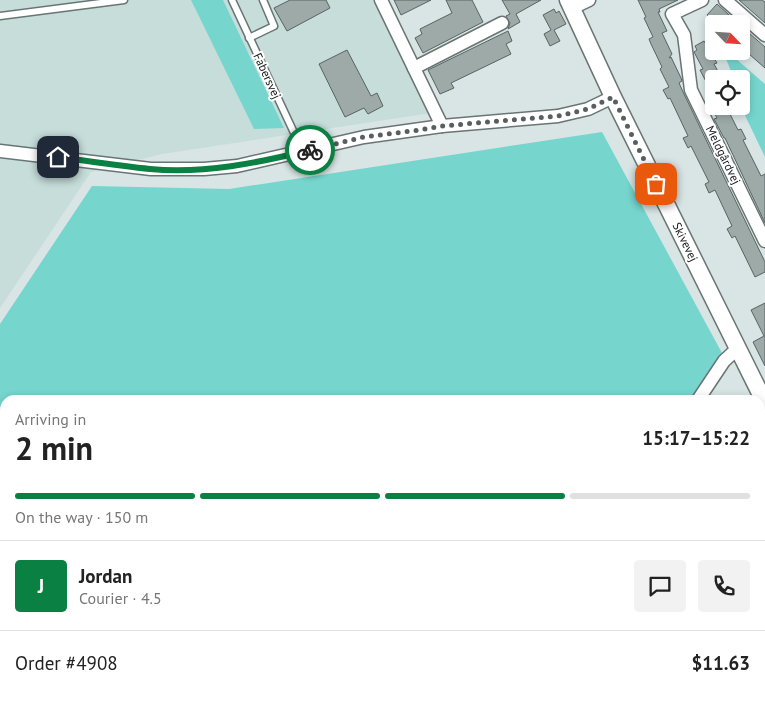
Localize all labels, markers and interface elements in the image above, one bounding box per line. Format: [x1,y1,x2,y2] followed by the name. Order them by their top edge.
[705,15,750,60] north arrow
[705,15,750,115] map controls
[250,50,285,101] street label: Fabersvej
[705,70,750,115] button: locate
[703,123,744,187] street label: Meldgårdvej
[285,125,335,175] courier
[37,136,79,178] pin
[296,136,324,164] icon: bike
[44,143,72,171] icon: home
[635,163,677,205] pin
[642,170,670,198] icon: bag
[670,220,701,264] street label: Skivevej
[15,409,86,429] text: Arriving in
[642,426,750,450] text: 15:17–15:22
[15,427,93,469] text: 2 min
[15,507,148,527] text: On the way · 150 m
[634,560,686,612] button: chat
[698,560,750,612] button: phone
[79,564,132,588] text: Jordan
[38,574,44,598] text: J
[79,588,162,608] text: Courier · 4.5
[15,651,118,675] text: Order #4908
[691,651,750,675] text: $11.63

